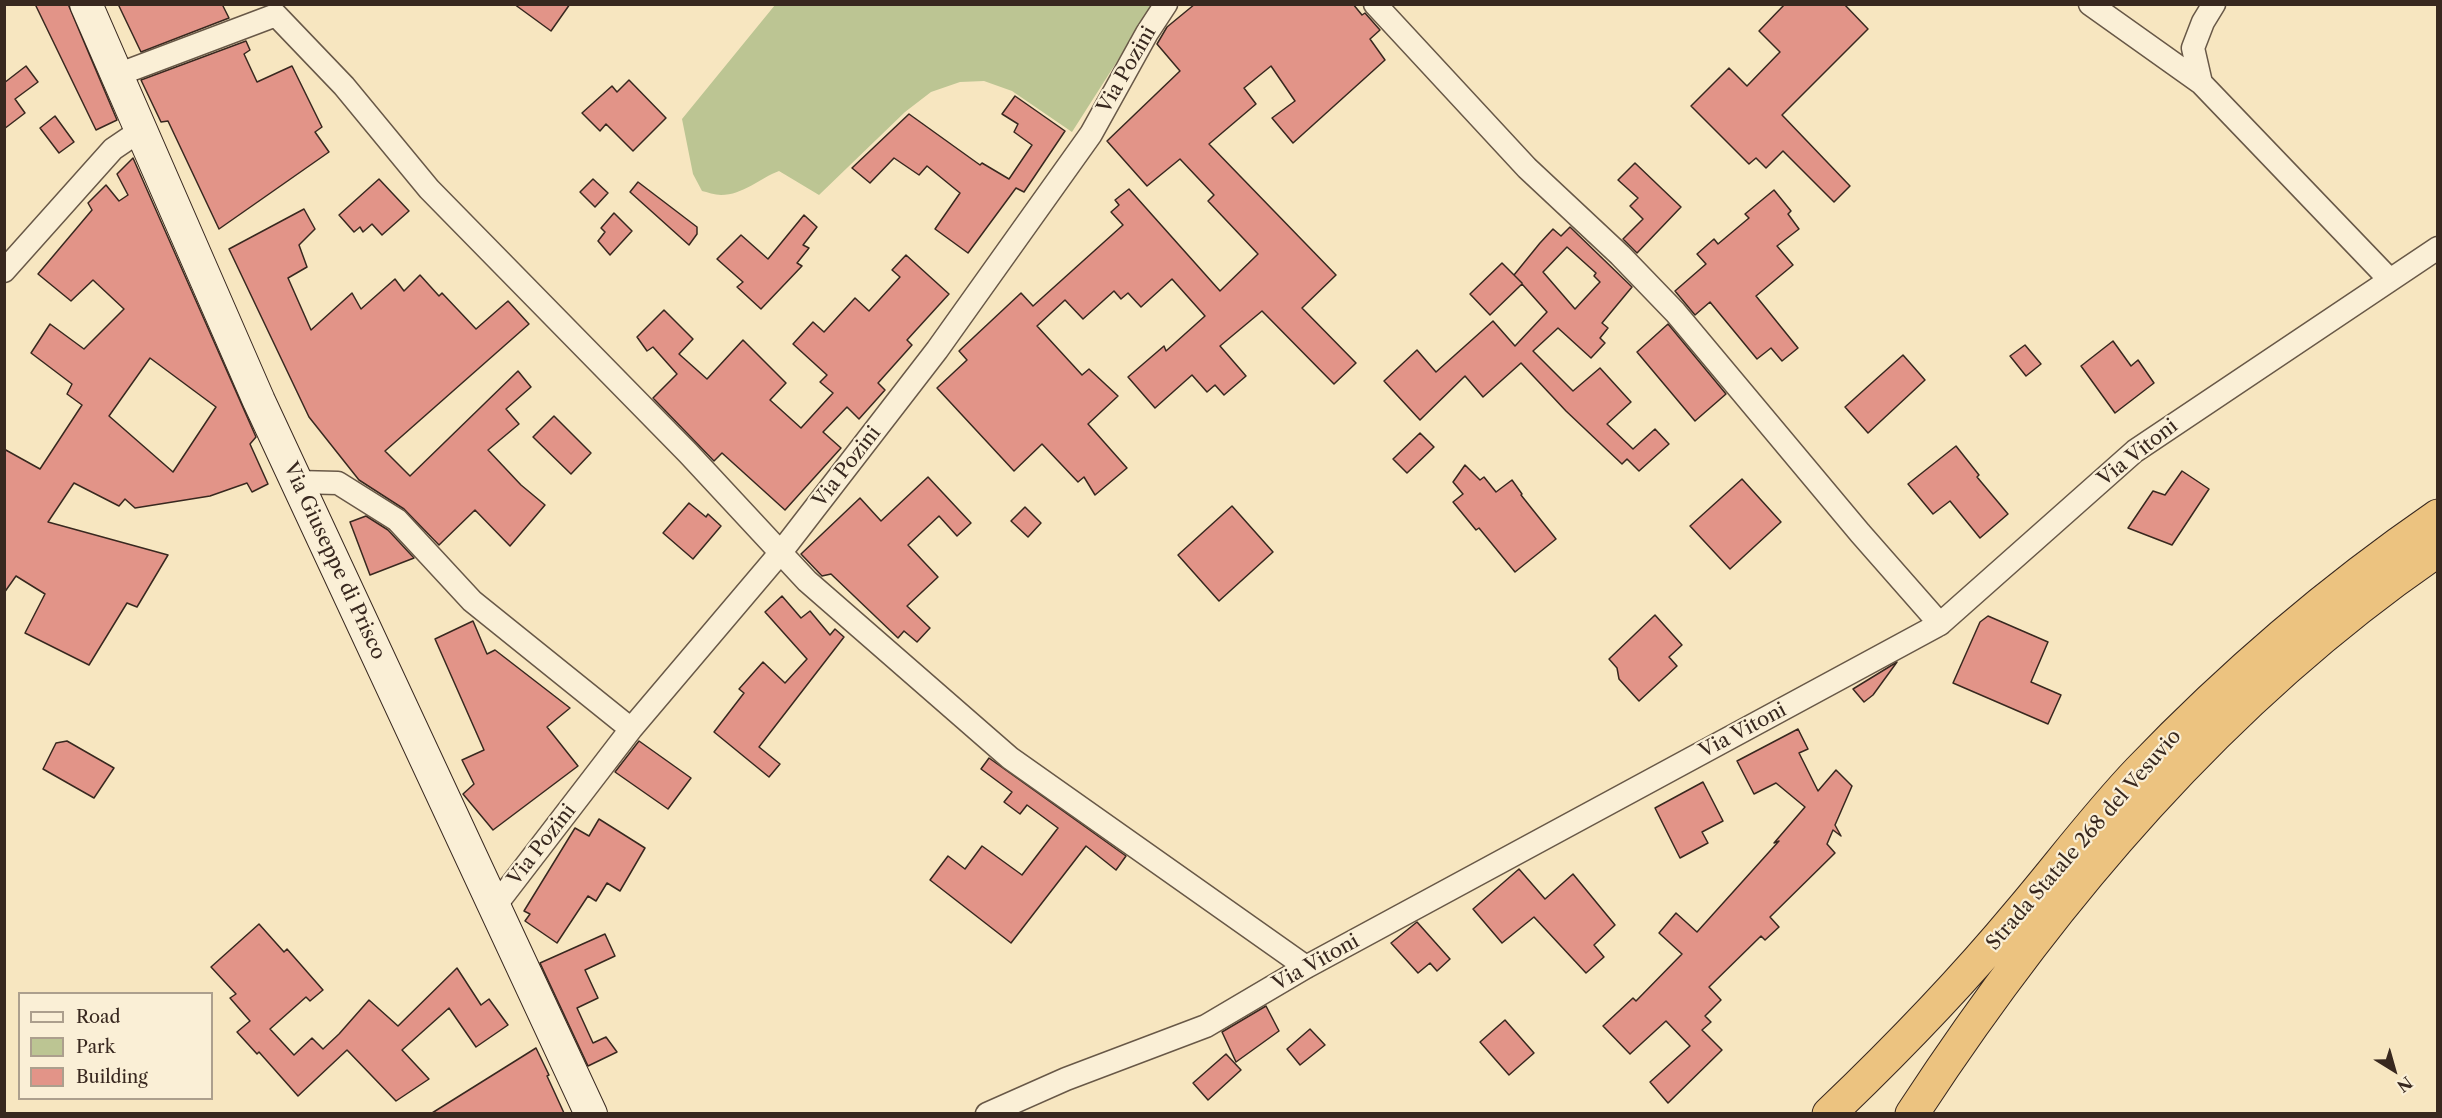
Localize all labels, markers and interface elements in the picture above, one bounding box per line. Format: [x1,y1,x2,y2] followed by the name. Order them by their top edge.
[1093,22,1161,118] street label: Via Pozini
[2093,414,2183,492] street label: Via Vitoni
[808,422,886,512] street label: Via Pozini
[278,459,390,663] street label: Via Giuseppe di Prisco
[1695,698,1791,764] street label: Via Vitoni
[1982,725,2186,955] street label: Strada Statale 268 del Vesuvio
[503,800,581,890] street label: Via Pozini
[1269,930,1363,996] street label: Via Vitoni
[18,992,213,1100] legend
[76,1006,121,1028] text: Road
[76,1036,115,1058] text: Park
[2364,1040,2424,1100] north arrow
[76,1066,148,1088] text: Building
[2393,1072,2416,1097] text: N

